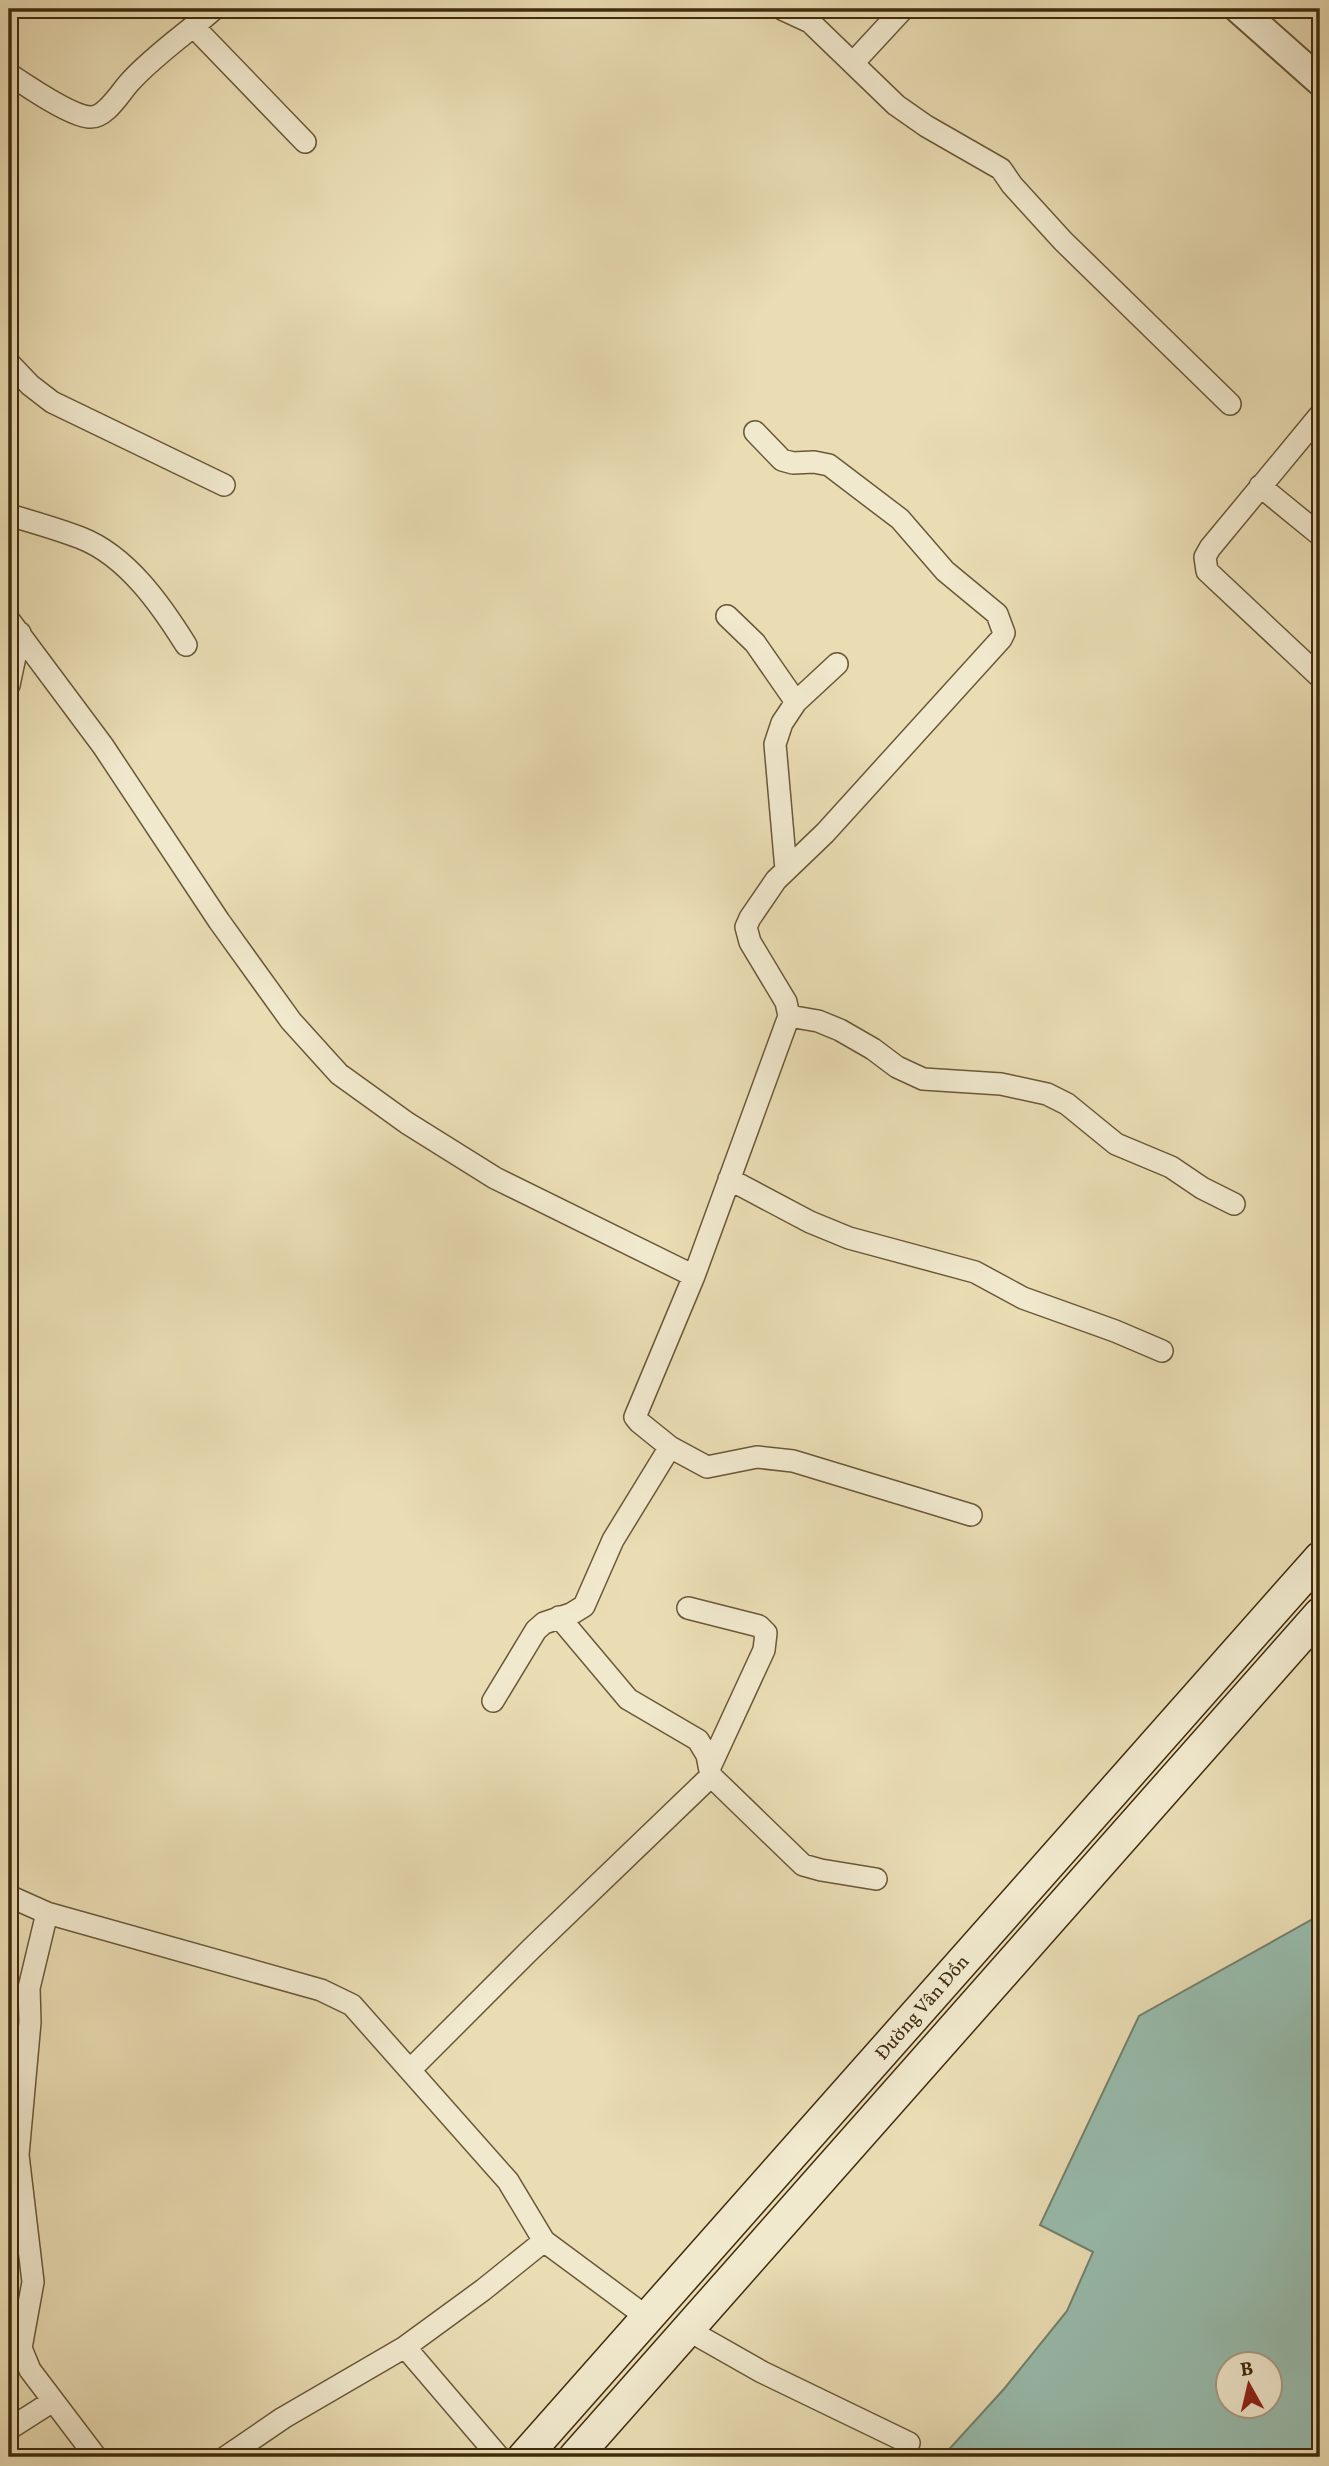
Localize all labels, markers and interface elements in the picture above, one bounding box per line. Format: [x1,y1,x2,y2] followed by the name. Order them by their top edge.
[870,1950,976,2066] street label: Đường Vân Đồn
[1214,2350,1284,2420] north arrow
[1239,2356,1255,2384] text: B

